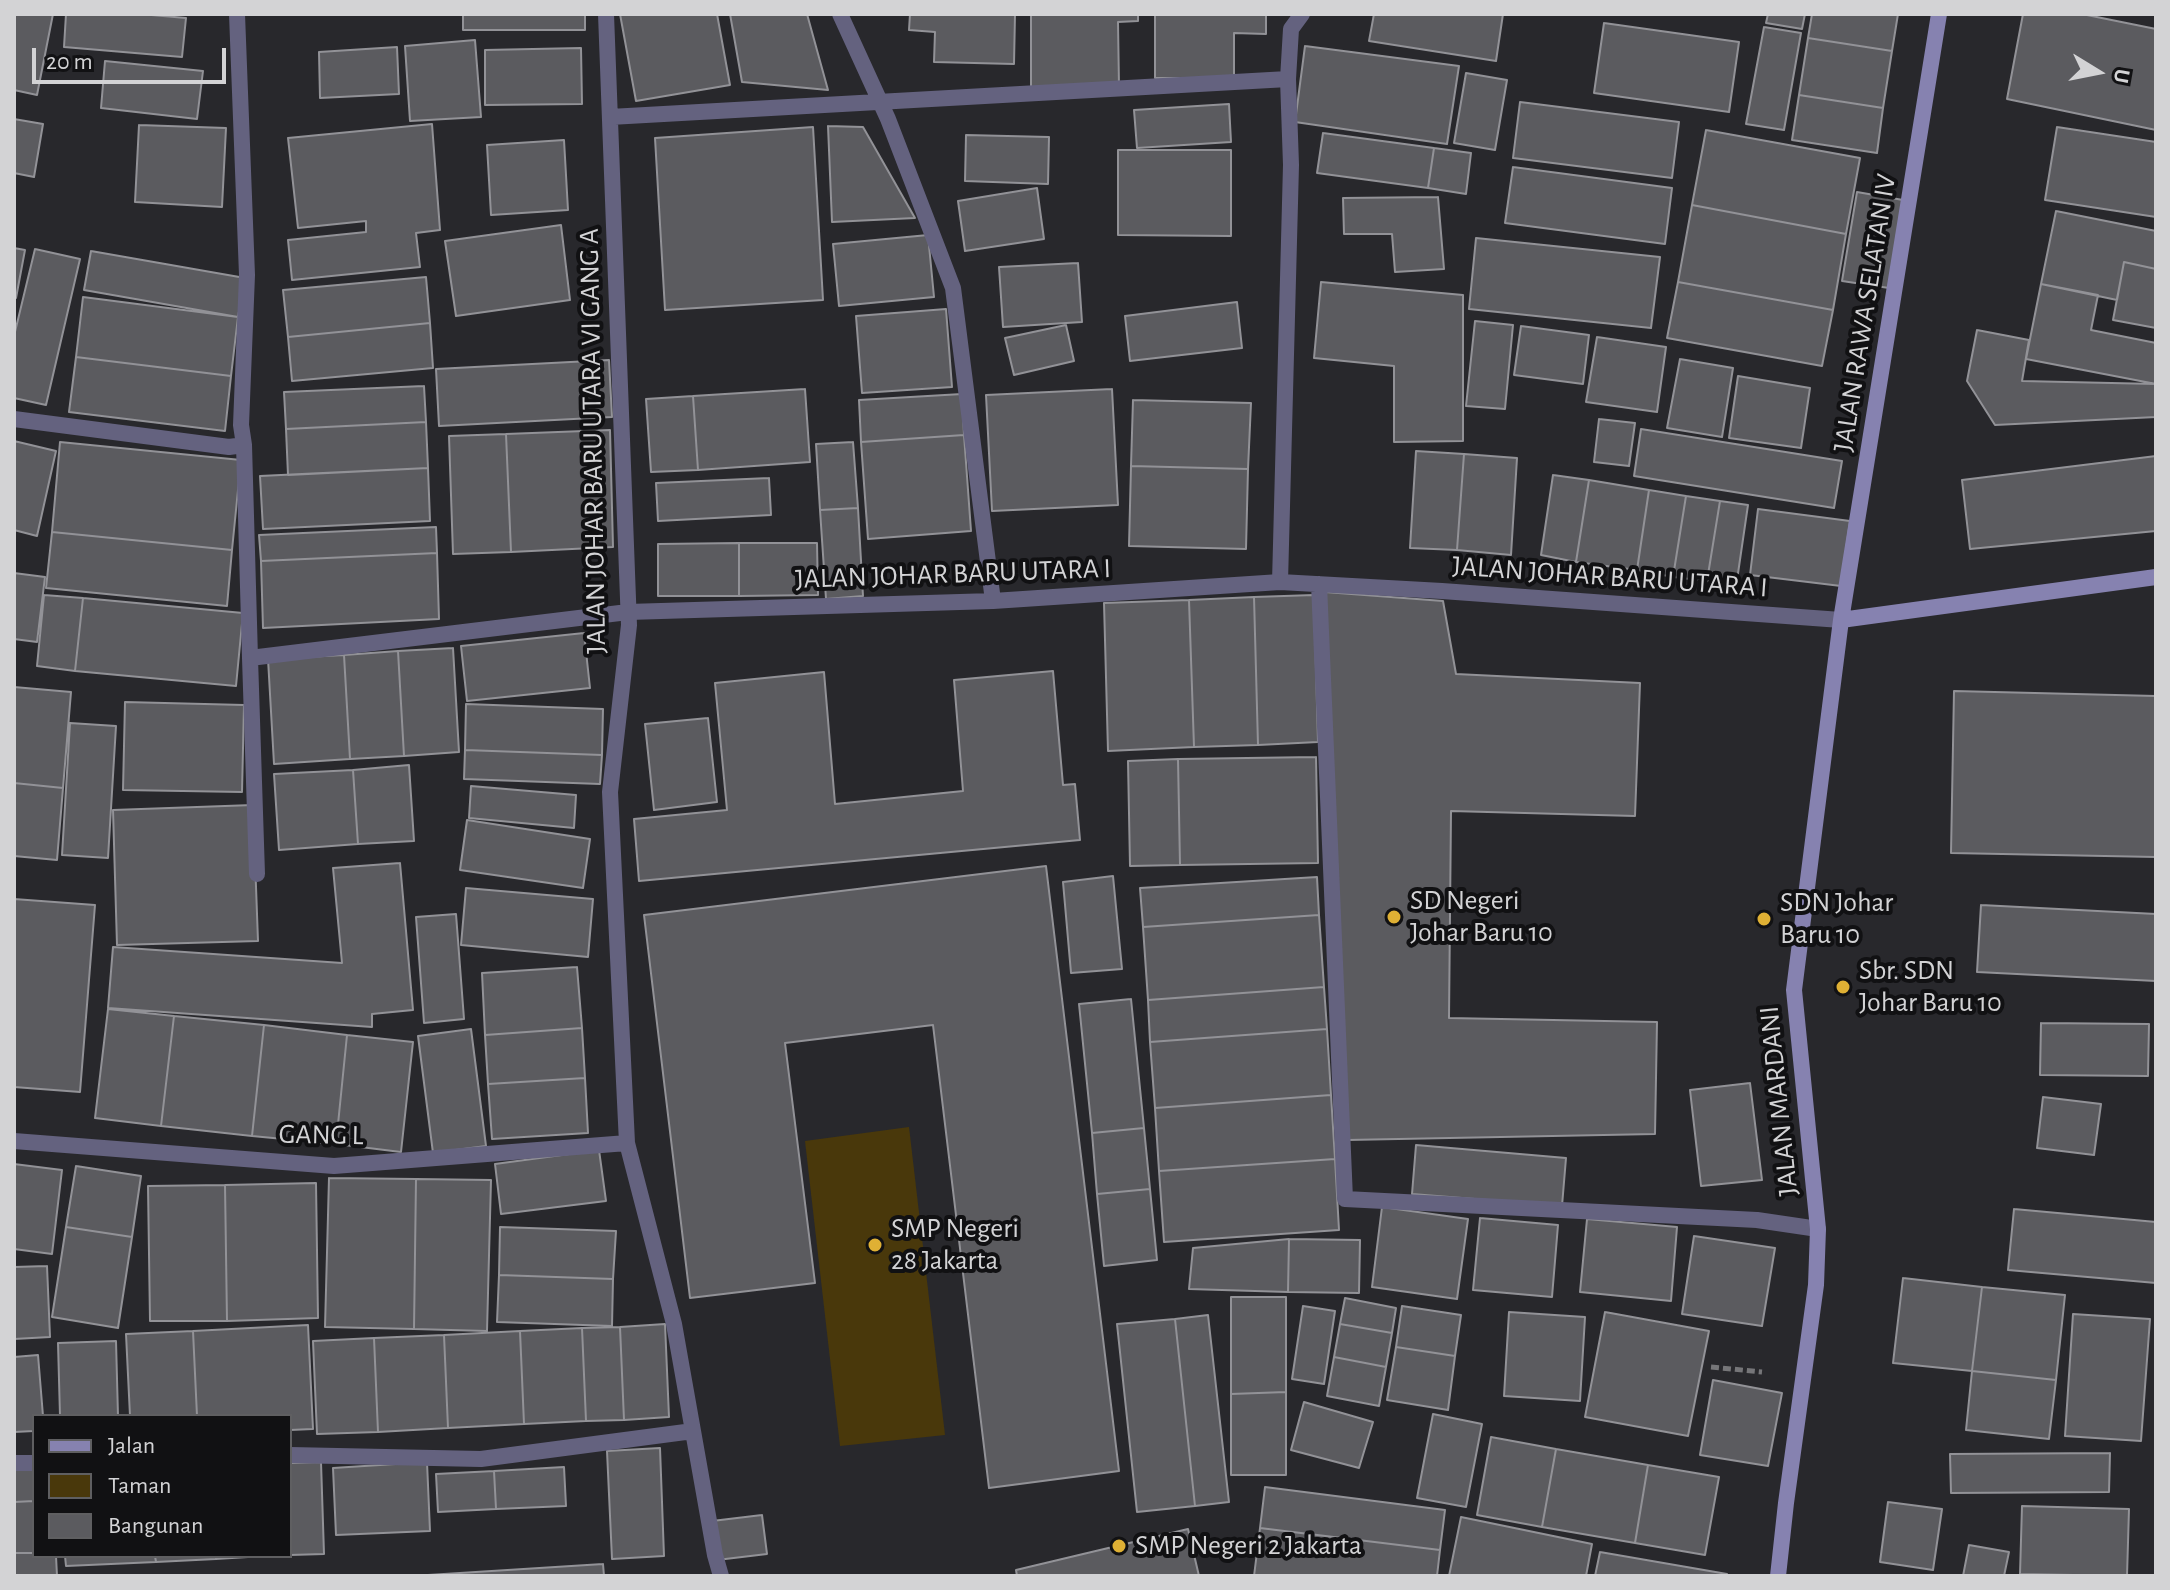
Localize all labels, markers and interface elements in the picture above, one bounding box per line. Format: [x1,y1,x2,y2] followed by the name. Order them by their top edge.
[36,32,230,82] scale bar
[2058,32,2138,112] north arrow
[46,50,93,74] text: 20 m
[2110,67,2134,85] text: U
[1826,172,1904,454] street label: JALAN RAWA SELATAN IV
[572,228,614,654] street label: JALAN JOHAR BARU UTARA VI GANG A
[1451,549,1769,605] street label: JALAN JOHAR BARU UTARA I
[795,552,1111,596] street label: JALAN JOHAR BARU UTARA I
[1410,884,1553,950] place label: SD Negeri Johar Baru 10
[1780,886,1893,952] place label: SDN Johar Baru 10
[1385,908,1403,926] marker: SD Negeri Johar Baru 10
[1755,910,1773,928] marker: SDN Johar Baru 10
[1859,954,2002,1020] place label: Sbr. SDN Johar Baru 10
[1834,978,1852,996] marker: Sbr. SDN Johar Baru 10
[1752,1004,1806,1198] street label: JALAN MARDANI
[278,1117,364,1153] street label: GANG L
[891,1212,1019,1278] place label: SMP Negeri 28 Jakarta
[866,1236,884,1254] marker: SMP Negeri 28 Jakarta
[32,1414,292,1558] legend
[108,1434,155,1458] text: Jalan
[108,1474,171,1498] text: Taman
[108,1514,203,1538] text: Bangunan
[1135,1529,1362,1563] place label: SMP Negeri 2 Jakarta
[1110,1537,1128,1555] marker: SMP Negeri 2 Jakarta

